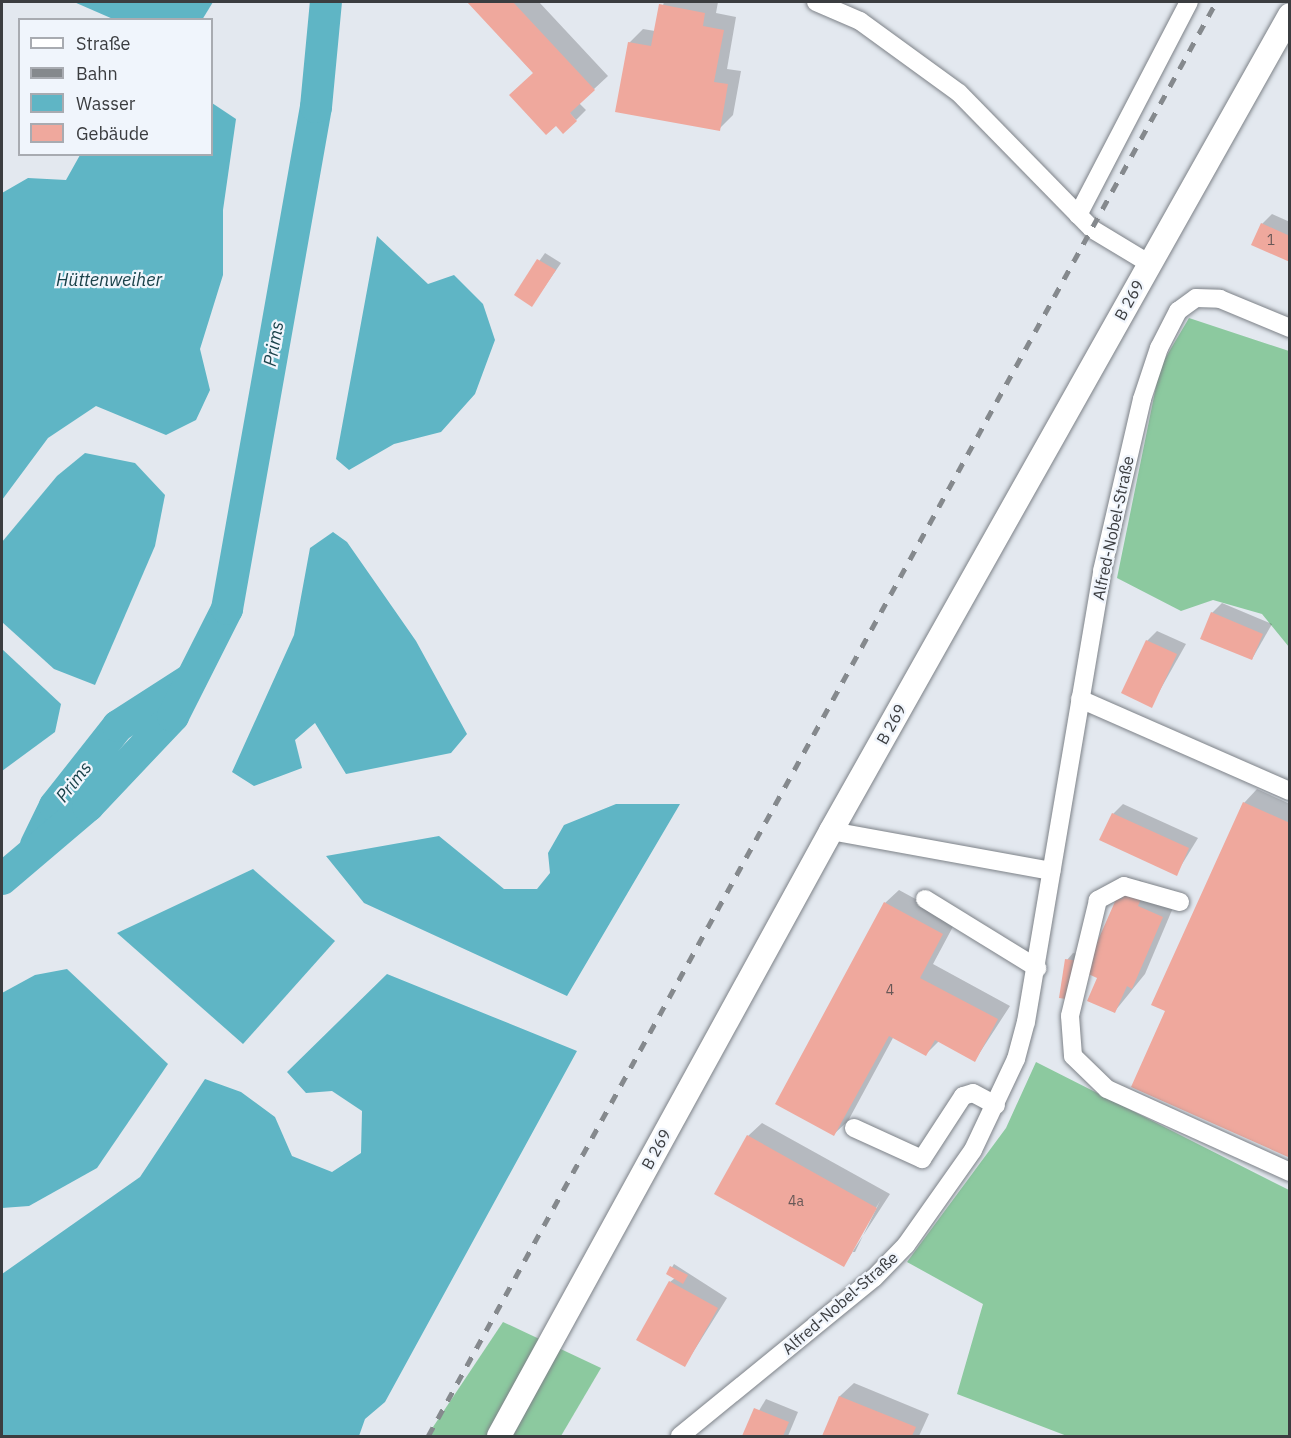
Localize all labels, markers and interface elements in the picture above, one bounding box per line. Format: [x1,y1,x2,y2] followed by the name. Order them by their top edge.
[18,18,213,156] legend
[76,32,130,55] text: Straße
[76,62,118,85] text: Bahn
[76,92,135,115] text: Wasser
[76,122,149,145] text: Gebäude
[1267,232,1275,248] house number: 1
[56,269,162,291] water label: Hüttenweiher
[1110,277,1148,323] street label: B 269
[259,320,289,368] water label: Prims
[1088,454,1138,602] street label: Alfred-Nobel-Straße
[872,701,910,747] street label: B 269
[51,757,97,807] water label: Prims
[886,982,894,998] house number: 4
[637,1126,675,1172] street label: B 269
[788,1193,804,1209] house number: 4a
[778,1248,902,1358] street label: Alfred-Nobel-Straße

